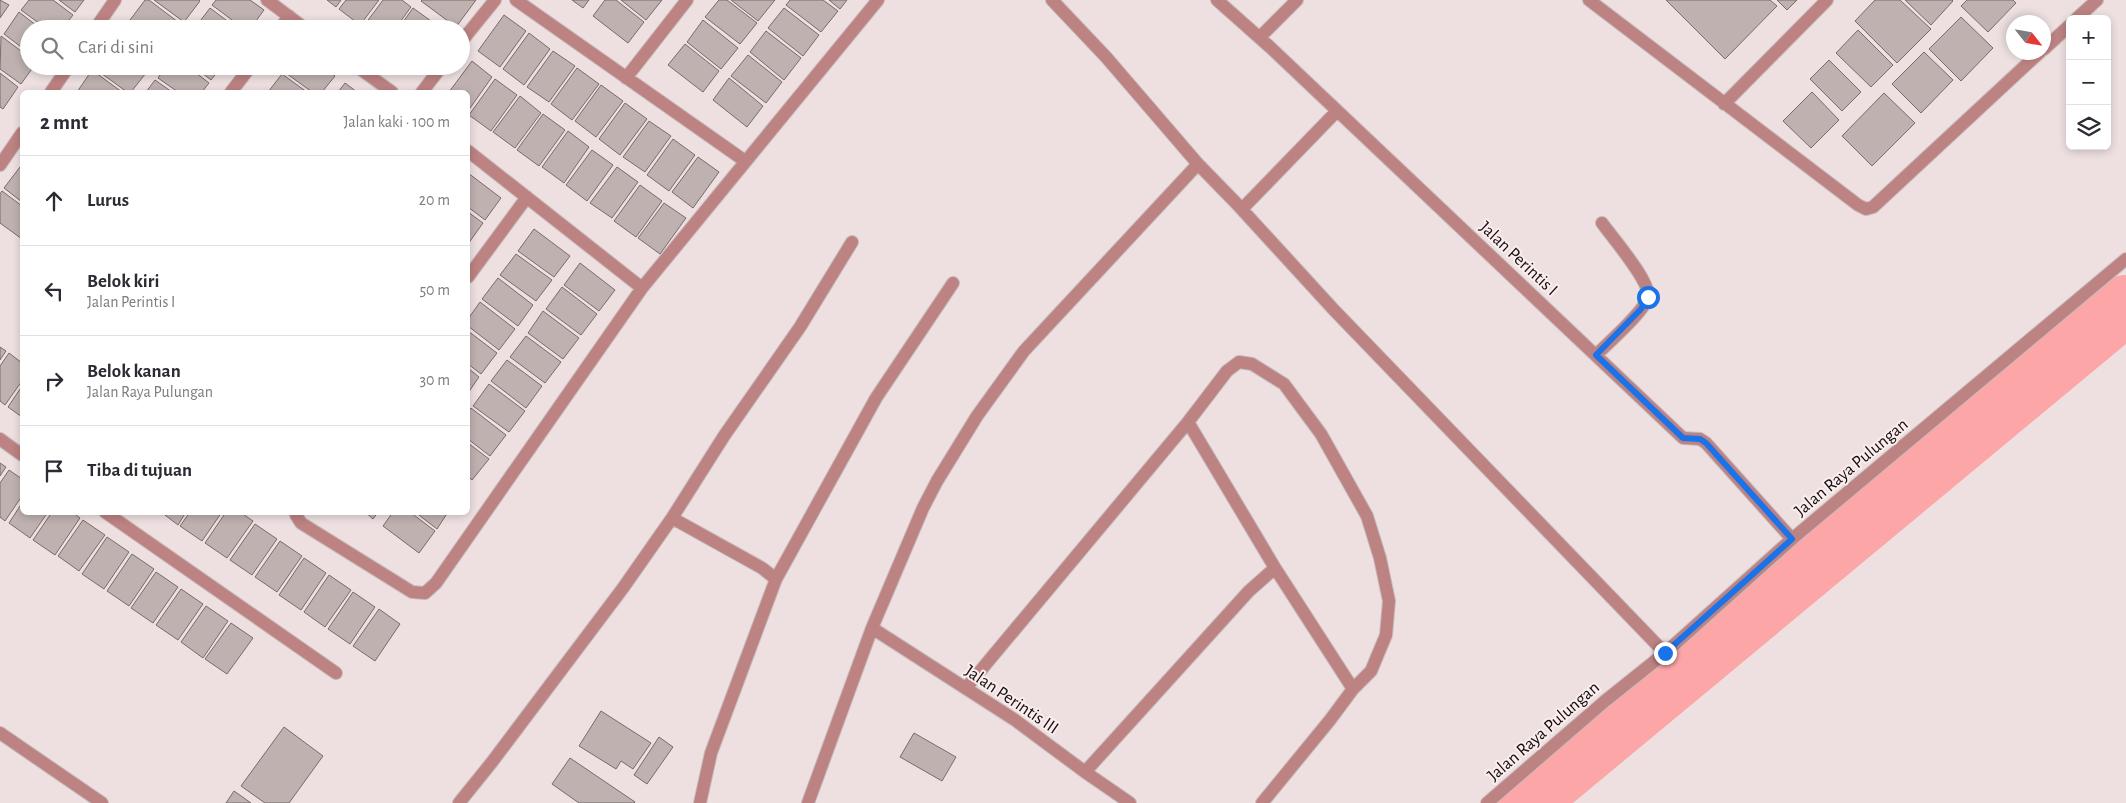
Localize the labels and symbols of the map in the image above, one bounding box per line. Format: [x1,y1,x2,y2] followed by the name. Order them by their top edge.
[2006,15,2051,60] north arrow
[1476,218,1561,299] street label: Jalan Perintis I
[1637,286,1660,309] route start
[1792,415,1912,520] street label: Jalan Raya Pulungan
[1654,642,1677,665] route end
[961,662,1062,738] street label: Jalan Perintis III
[1484,678,1603,785] street label: Jalan Raya Pulungan

